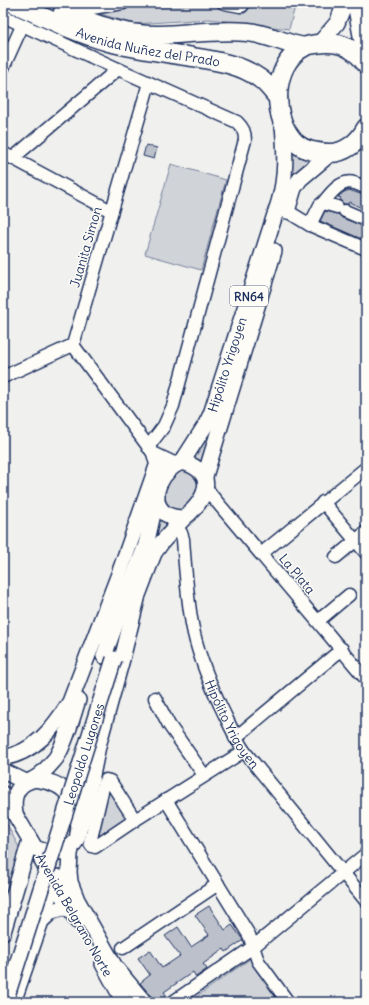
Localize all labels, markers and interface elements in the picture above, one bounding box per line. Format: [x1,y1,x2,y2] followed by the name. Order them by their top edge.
[74,23,221,70] street label: Avenida Nuñez del Prado
[66,204,106,289] street label: Juanita Simon
[230,286,268,306] road number: RN64
[204,314,250,414] street label: Hipólito Yrigoyen
[275,550,319,598] street label: La Plata
[201,677,263,772] street label: Hipólito Yrigoyen
[60,701,108,807] street label: Leopoldo Lugones
[32,851,116,979] street label: Avenida Belgrano Norte

